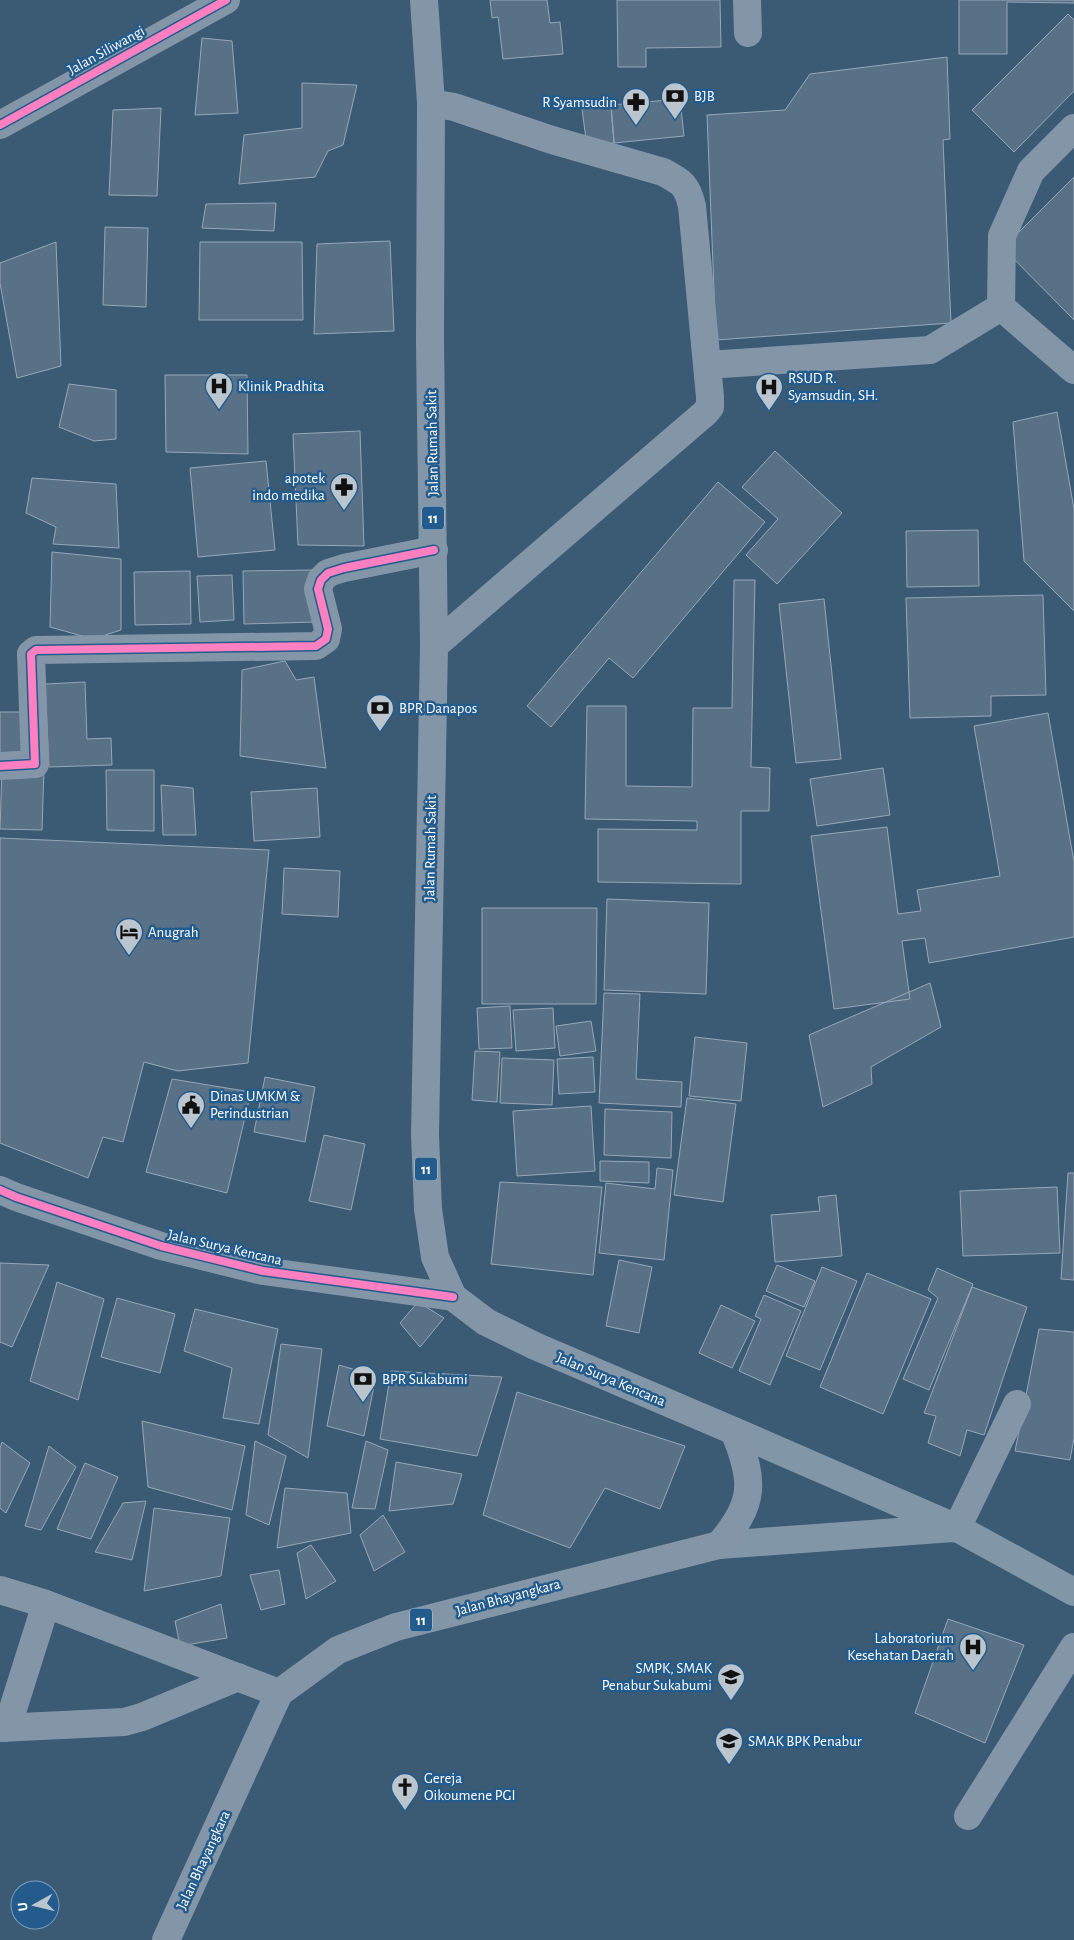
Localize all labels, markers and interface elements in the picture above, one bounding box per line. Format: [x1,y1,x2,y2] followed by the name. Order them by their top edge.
[65,23,147,78] street label: Jalan Siliwangi
[660,81,690,120] bank icon: BJB
[621,87,651,126] pharmacy icon: R Syamsudin
[694,89,715,104] place label: BJB
[542,95,617,110] place label: R Syamsudin
[204,371,234,410] hospital icon: Klinik Pradhita
[788,371,878,403] place label: RSUD R. Syamsudin, SH.
[754,372,784,411] hospital icon: RSUD R. Syamsudin, SH.
[238,379,324,394] place label: Klinik Pradhita
[424,390,441,496] street label: Jalan Rumah Sakit
[252,471,325,503] place label: apotek indo medika
[329,472,359,511] pharmacy icon: apotek indo medika
[422,506,444,530] road number: 11
[365,693,395,732] bank icon: BPR Danapos
[399,701,477,716] place label: BPR Danapos
[422,795,439,901] street label: Jalan Rumah Sakit
[114,917,144,956] hotel icon: Anugrah
[148,925,199,940] place label: Anugrah
[210,1089,301,1121] place label: Dinas UMKM & Perindustrian
[176,1090,206,1129] public building icon: Dinas UMKM & Perindustrian
[415,1158,437,1180] road number: 11
[166,1227,284,1268] street label: Jalan Surya Kencana
[554,1350,668,1409] street label: Jalan Surya Kencana
[348,1364,378,1403] bank icon: BPR Sukabumi
[382,1372,468,1387] place label: BPR Sukabumi
[454,1576,562,1619] street label: Jalan Bhayangkara
[410,1608,432,1632] road number: 11
[847,1631,954,1663] place label: Laboratorium Kesehatan Daerah
[958,1632,988,1671] hospital icon: Laboratorium Kesehatan Daerah
[602,1661,713,1693] place label: SMPK, SMAK Penabur Sukabumi
[716,1662,746,1701] school or university icon: SMPK, SMAK Penabur Sukabumi
[714,1726,744,1765] school or university icon: SMAK BPK Penabur
[748,1734,862,1749] place label: SMAK BPK Penabur
[424,1771,516,1803] place label: Gereja Oikoumene PGI
[390,1772,420,1811] church icon: Gereja Oikoumene PGI
[174,1808,233,1912] street label: Jalan Bhayangkara
[10,1880,60,1930] north arrow
[16,1901,31,1912] text: U

